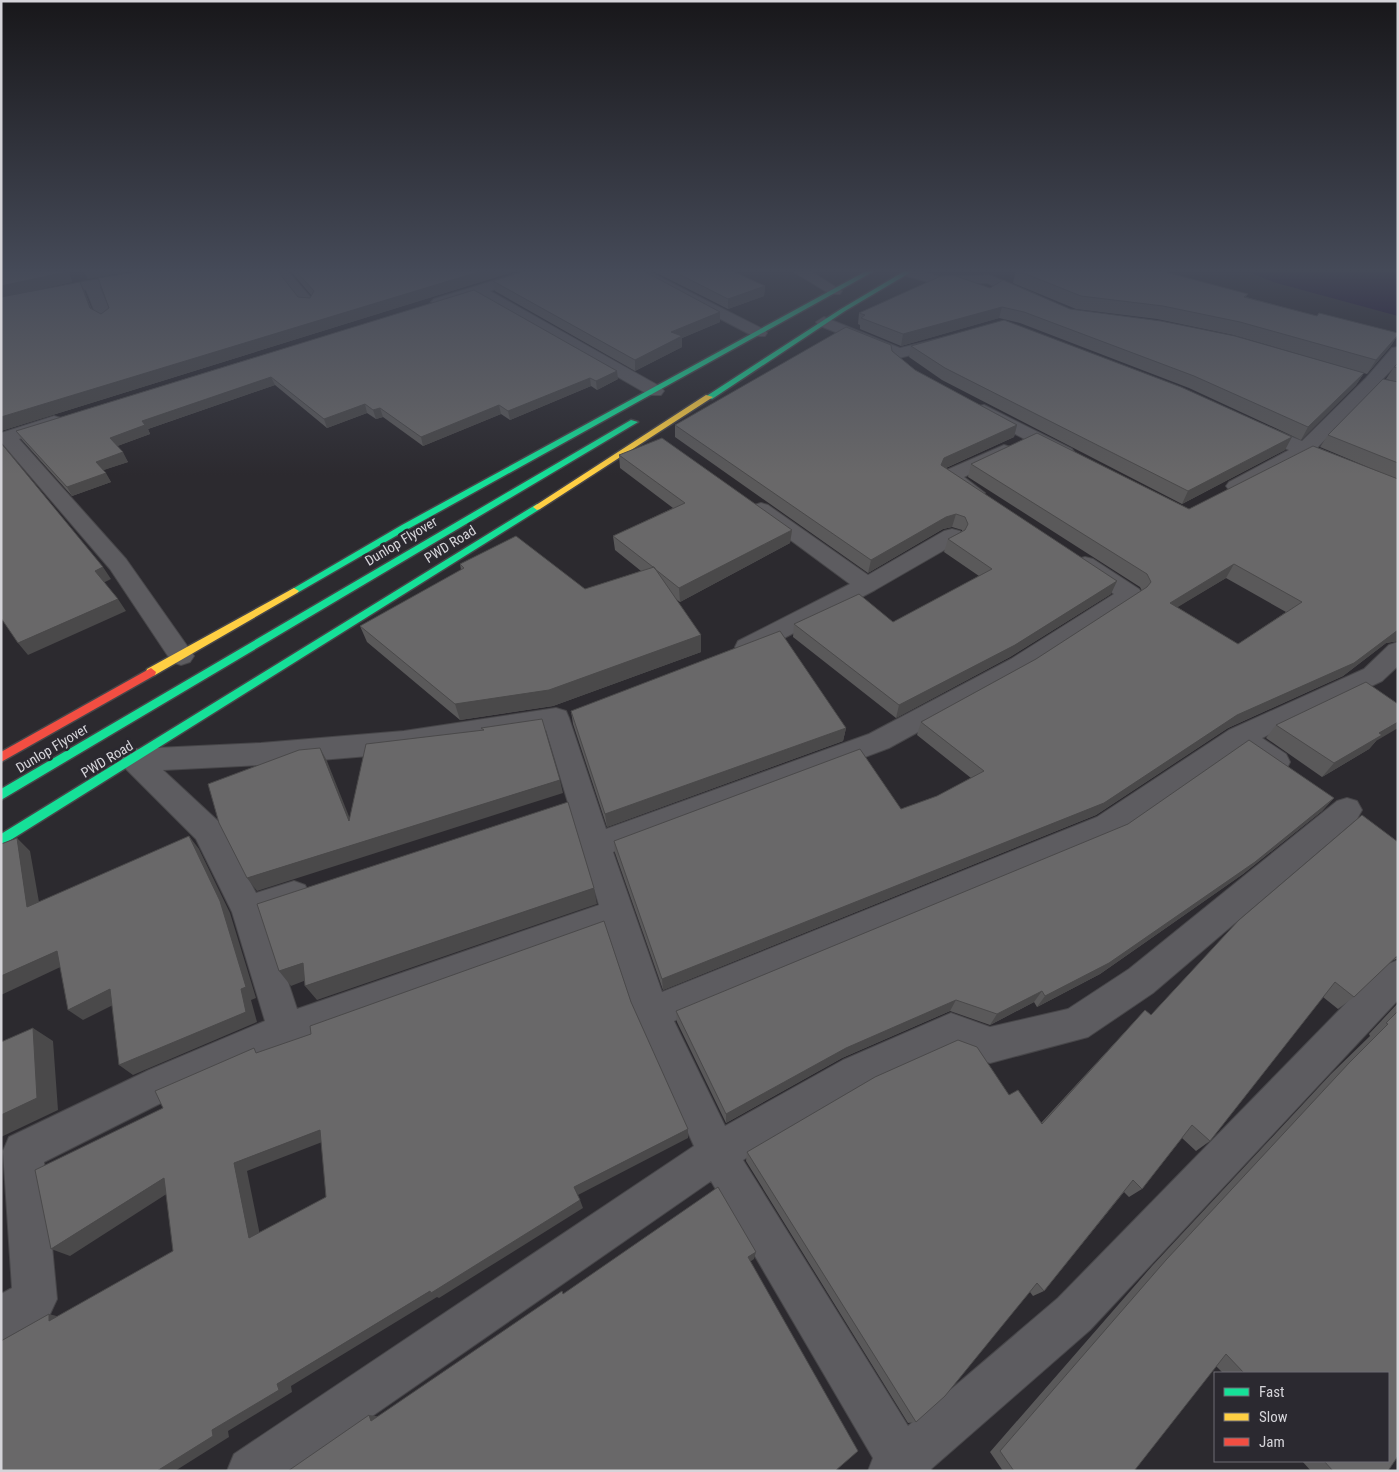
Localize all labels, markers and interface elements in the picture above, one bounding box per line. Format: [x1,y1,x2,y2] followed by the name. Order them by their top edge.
[362,513,440,569] street label: Dunlop Flyover
[421,522,479,566] street label: PWD Road
[13,720,91,776] street label: Dunlop Flyover
[78,737,136,781] street label: PWD Road
[1214,1372,1389,1462] legend
[1259,1383,1284,1401] text: Fast
[1259,1408,1288,1426] text: Slow
[1259,1433,1285,1451] text: Jam

